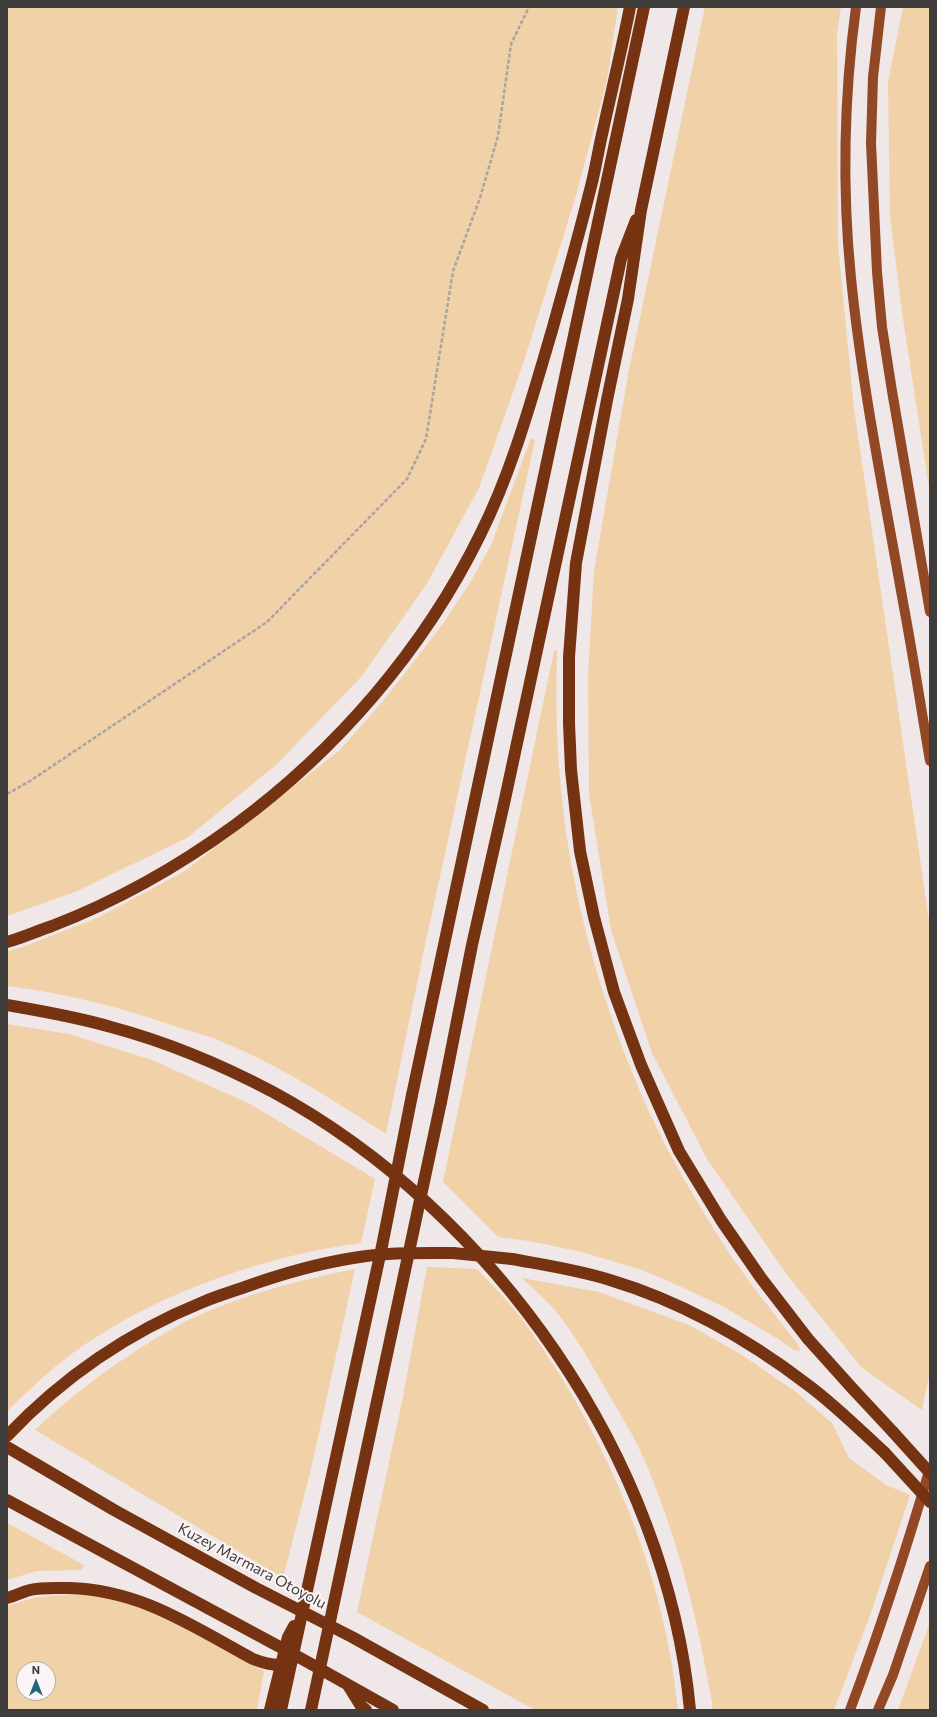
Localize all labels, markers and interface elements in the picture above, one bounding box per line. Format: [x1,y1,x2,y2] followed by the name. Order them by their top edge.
[175,1519,329,1613] street label: Kuzey Marmara Otoyolu
[16,1661,56,1701] north arrow
[32,1663,40,1676] text: N

